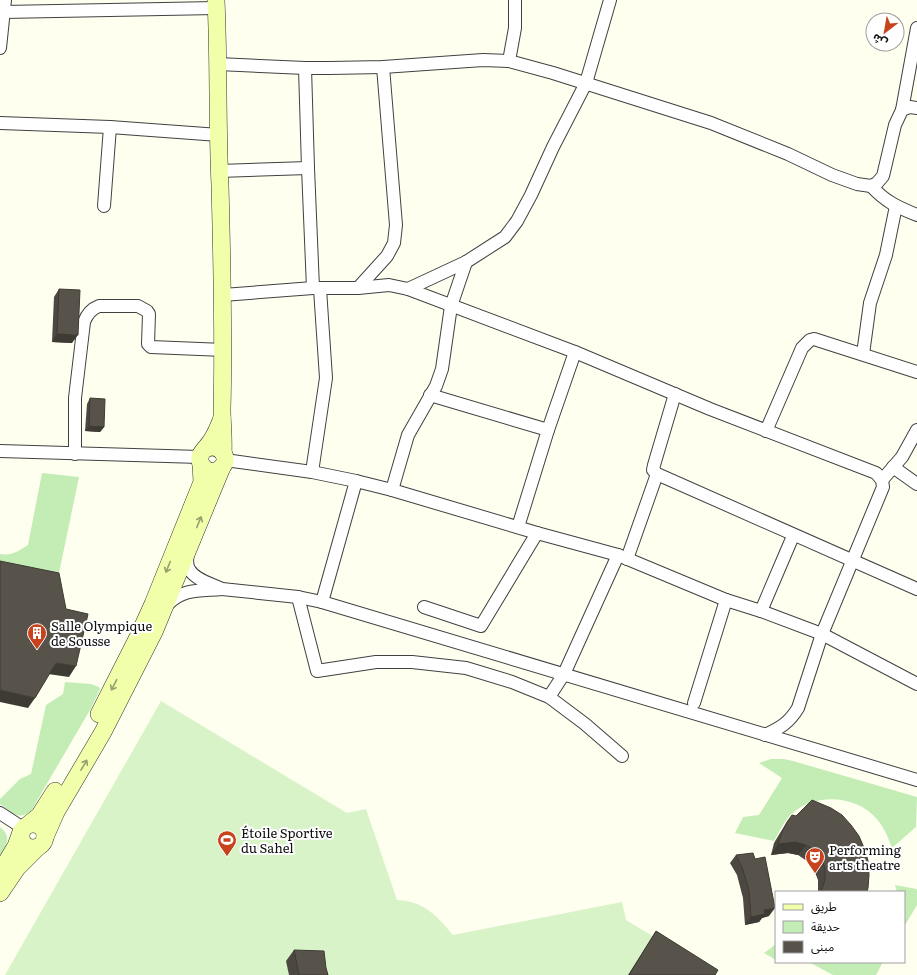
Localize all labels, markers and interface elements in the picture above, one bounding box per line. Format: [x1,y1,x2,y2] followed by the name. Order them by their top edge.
[865,12,905,52] north arrow
[869,31,890,52] text: ش
[196,516,204,528] one-way arrow
[163,560,171,572] one-way arrow
[51,616,152,650] place label: Salle Olympique de Sousse
[26,622,48,650] building icon: Salle Olympique de Sousse
[110,679,117,691] one-way arrow
[80,759,88,771] one-way arrow
[241,823,333,857] place label: Étoile Sportive du Sahel
[216,829,238,857] sports icon: Étoile Sportive du Sahel
[829,840,902,874] place label: Performing arts theatre
[804,846,826,874] theatre icon: Performing arts theatre
[775,891,905,963] legend
[811,897,837,915] text: طريق
[811,917,840,935] text: حديقة
[811,937,834,955] text: مبنى

